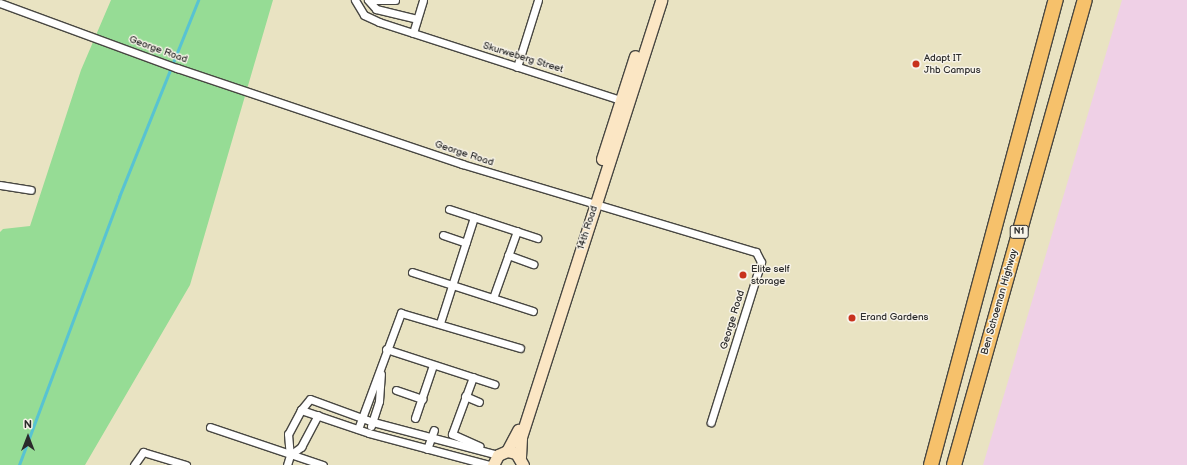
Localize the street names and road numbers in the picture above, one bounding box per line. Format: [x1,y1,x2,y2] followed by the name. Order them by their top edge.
[127,34,189,66] street label: George Road
[481,40,565,76] street label: Skurweberg Street
[433,139,495,169] street label: George Road
[575,205,601,251] street label: 14th Road
[1009,225,1029,239] road number: N1
[979,248,1021,356] street label: Ben Schoeman Highway
[718,289,748,351] street label: George Road

